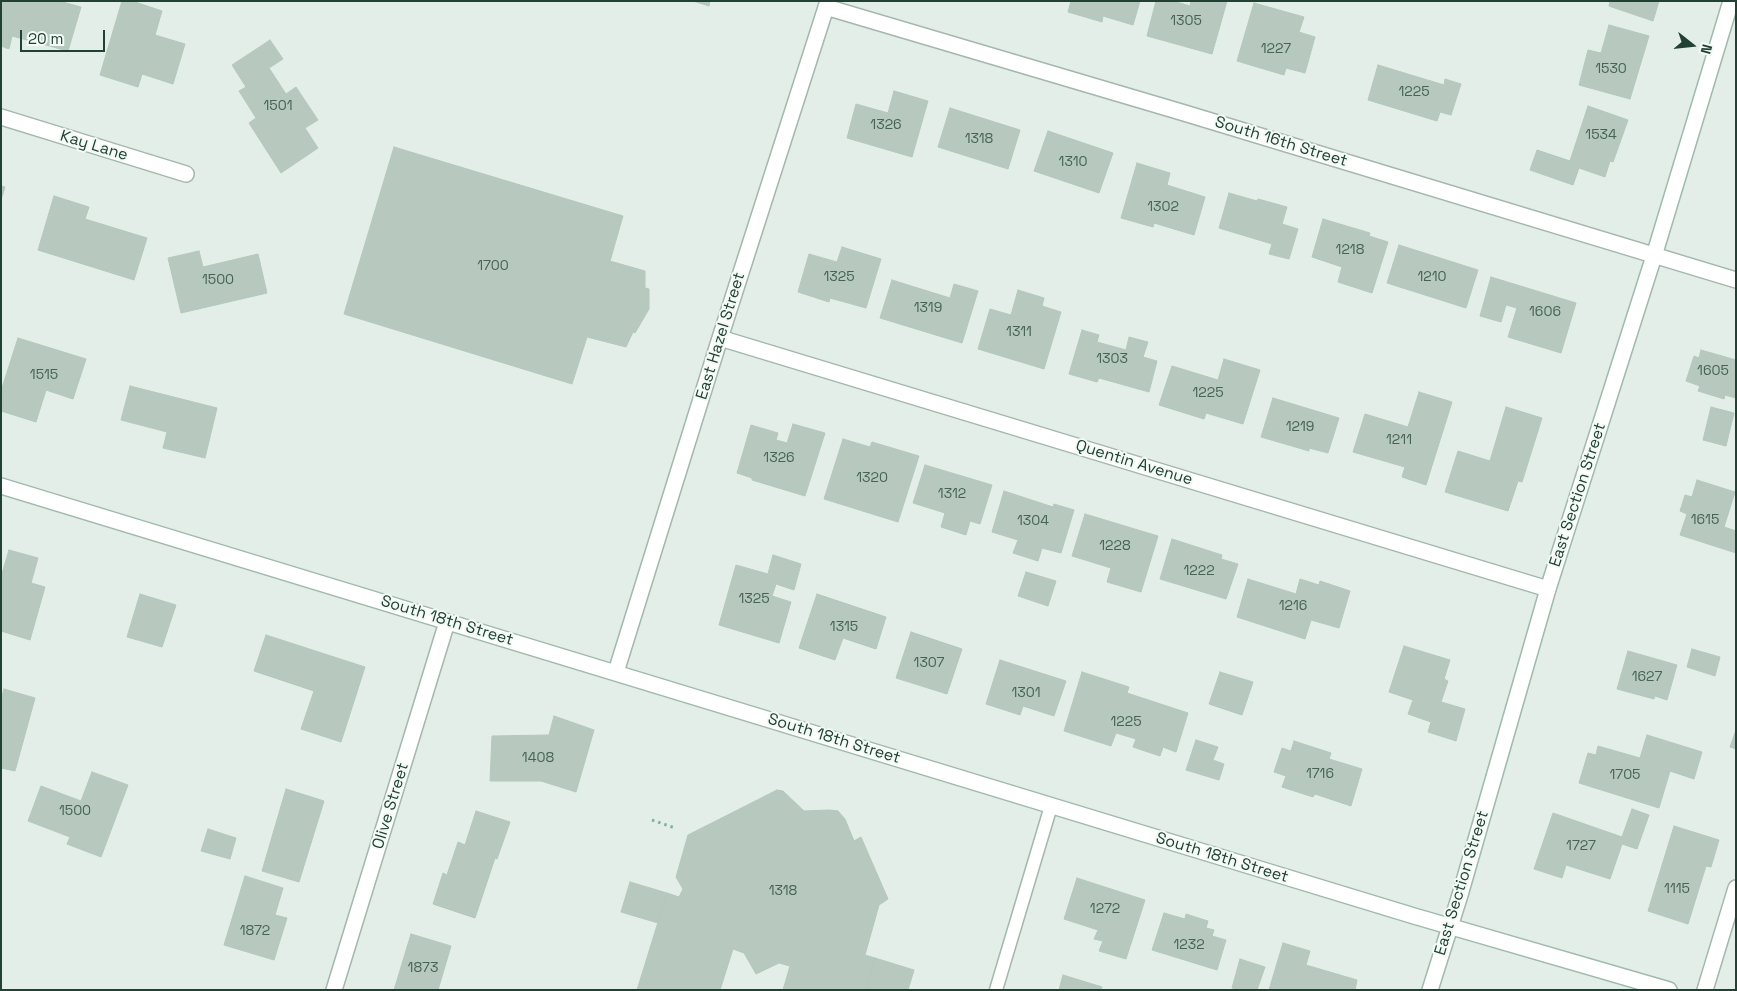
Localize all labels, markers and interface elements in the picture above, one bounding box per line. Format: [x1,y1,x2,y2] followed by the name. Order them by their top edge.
[1170,13,1202,29] house number: 1305
[22,20,108,52] scale bar
[1667,20,1717,70] north arrow
[28,29,63,48] text: 20 m
[1261,41,1291,57] house number: 1227
[1696,42,1716,56] text: N
[1595,61,1627,77] house number: 1530
[1398,84,1430,100] house number: 1225
[263,98,293,114] house number: 1501
[1212,113,1350,171] street label: South 16th Street
[870,117,902,133] house number: 1326
[58,127,130,165] street label: Kay Lane
[1585,127,1617,143] house number: 1534
[965,131,993,147] house number: 1318
[1059,154,1087,170] house number: 1310
[1147,199,1179,215] house number: 1302
[1336,242,1364,258] house number: 1218
[477,258,509,274] house number: 1700
[823,269,855,285] house number: 1325
[1417,269,1447,285] house number: 1210
[693,270,749,402] street label: East Hazel Street
[202,272,234,288] house number: 1500
[914,300,942,316] house number: 1319
[1529,304,1561,320] house number: 1606
[1006,324,1032,340] house number: 1311
[1096,351,1128,367] house number: 1303
[1697,363,1729,379] house number: 1605
[30,367,58,383] house number: 1515
[1192,385,1224,401] house number: 1225
[1286,419,1314,435] house number: 1219
[1546,421,1610,569] street label: East Section Street
[1386,432,1412,448] house number: 1211
[1073,436,1195,490] street label: Quentin Avenue
[763,450,795,466] house number: 1326
[856,470,888,486] house number: 1320
[938,486,966,502] house number: 1312
[1691,512,1719,528] house number: 1615
[1017,513,1049,529] house number: 1304
[1099,538,1131,554] house number: 1228
[1183,563,1215,579] house number: 1222
[738,591,770,607] house number: 1325
[378,592,516,650] street label: South 18th Street
[1279,598,1307,614] house number: 1216
[830,619,858,635] house number: 1315
[914,655,944,671] house number: 1307
[1632,669,1662,685] house number: 1627
[1011,685,1041,701] house number: 1301
[765,710,903,768] street label: South 18th Street
[1110,714,1142,730] house number: 1225
[522,750,554,766] house number: 1408
[369,760,413,852] street label: Olive Street
[1306,766,1334,782] house number: 1716
[1609,767,1641,783] house number: 1705
[59,803,91,819] house number: 1500
[1431,808,1493,958] street label: East Section Street
[1153,829,1291,887] street label: South 18th Street
[1566,838,1596,854] house number: 1727
[1664,881,1690,897] house number: 1115
[769,883,797,899] house number: 1318
[1090,901,1120,917] house number: 1272
[240,923,270,939] house number: 1872
[1173,937,1205,953] house number: 1232
[408,960,438,976] house number: 1873

